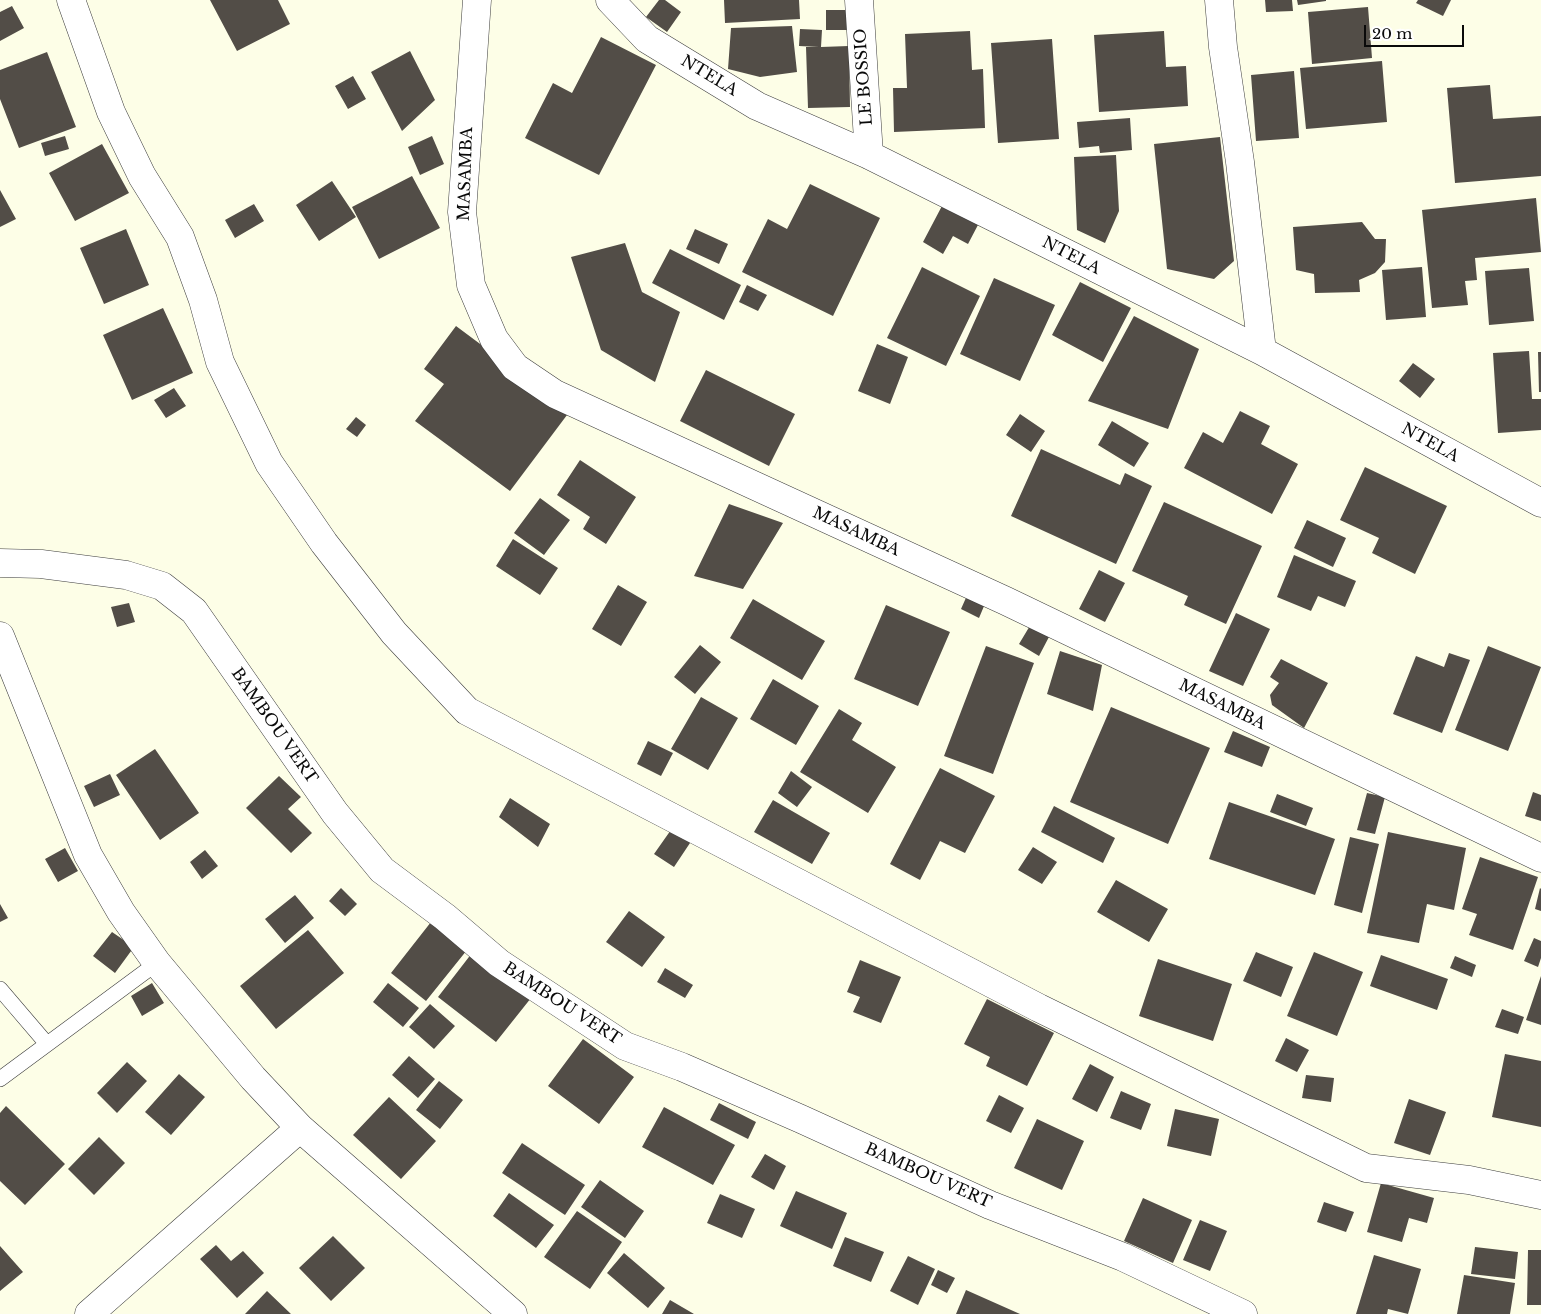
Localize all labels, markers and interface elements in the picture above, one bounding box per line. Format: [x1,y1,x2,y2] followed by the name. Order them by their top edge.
[1366,15,1466,47] scale bar
[1372,24,1412,43] text: 20 m
[851,28,877,126] street label: LE BOSSIO
[677,52,741,100] street label: NTELA
[455,127,477,221] street label: MASAMBA
[1039,233,1103,279] street label: NTELA
[1398,419,1462,467] street label: NTELA
[809,503,903,561] street label: MASAMBA
[227,665,321,787] street label: BAMBOU VERT
[1176,676,1268,734] street label: MASAMBA
[499,959,625,1049] street label: BAMBOU VERT
[862,1139,994,1213] street label: BAMBOU VERT

